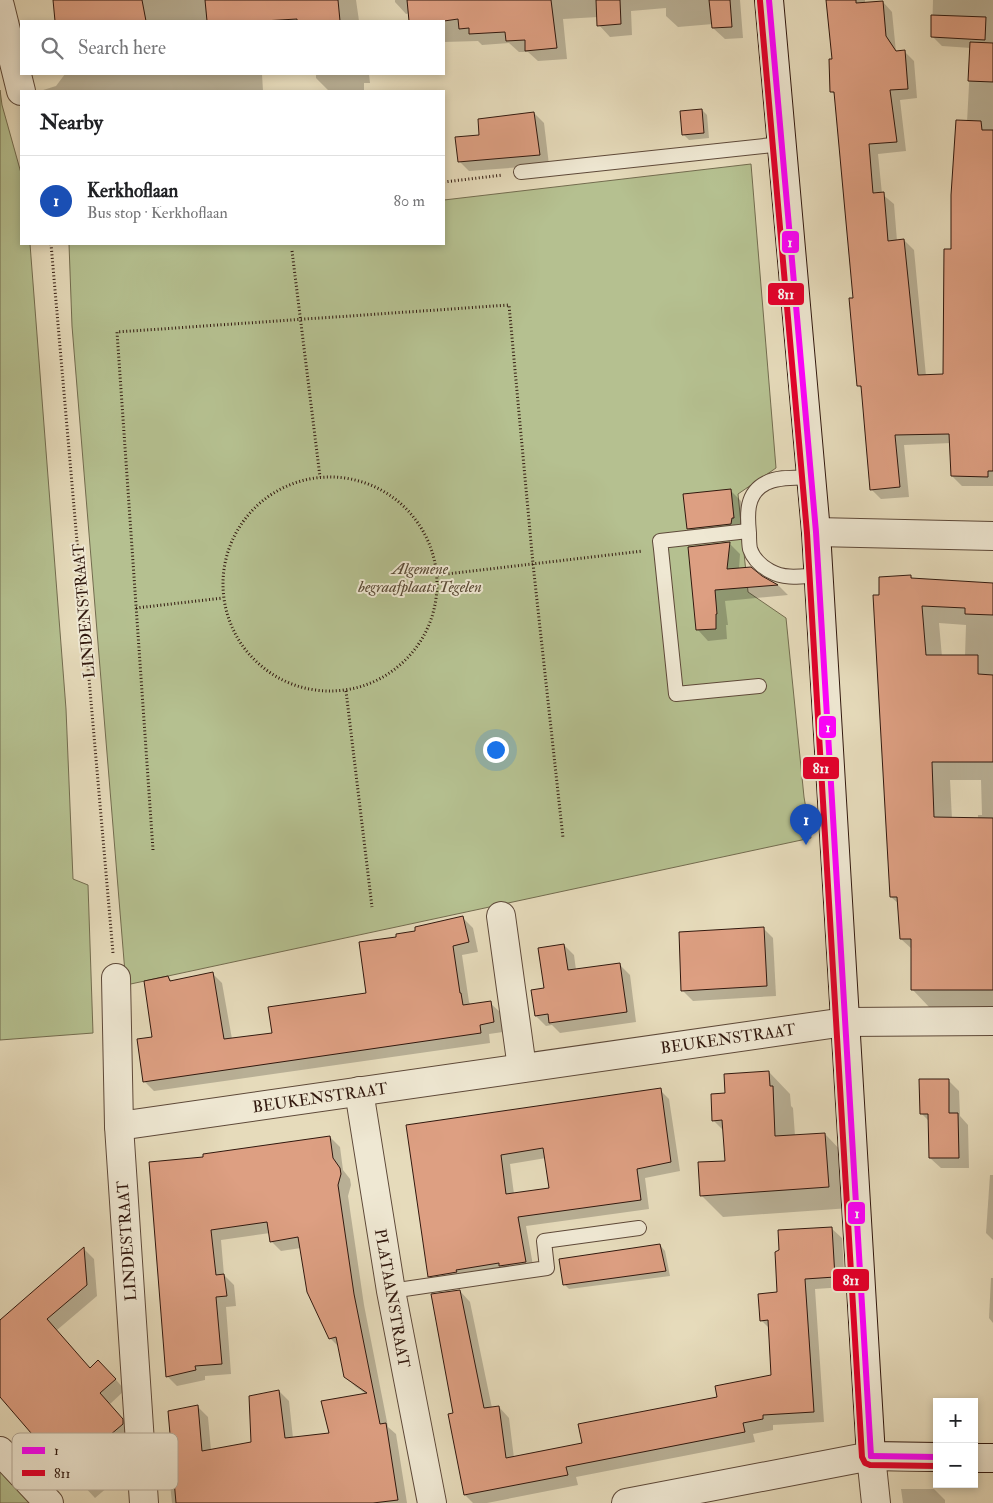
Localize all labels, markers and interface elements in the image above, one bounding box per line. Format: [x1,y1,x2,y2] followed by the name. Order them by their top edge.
[20,20,445,75] search box
[38,34,66,62] icon: search
[78,36,166,60] text: Search here
[40,109,103,136] text: Nearby
[87,179,178,203] text: Kerkhoflaan
[53,191,59,211] text: 1
[394,191,425,211] text: 80 m
[87,203,228,223] text: Bus stop · Kerkhoflaan
[781,230,800,254] line badge: 1
[788,234,793,251] text: 1
[767,282,805,306] line badge: 811
[778,286,794,303] text: 811
[68,543,100,679] street label: LINDENSTRAAT
[357,559,482,597] park label: Algemene begraafplaats Tegelen
[818,715,837,739] line badge: 1
[826,719,831,736] text: 1
[483,737,509,763] your location
[802,756,840,780] line badge: 811
[813,760,829,777] text: 811
[790,804,822,845] pin: 1
[659,1020,797,1058] street label: BEUKENSTRAAT
[251,1079,389,1117] street label: BEUKENSTRAAT
[113,1180,141,1302] street label: LINDESTRAAT
[847,1201,866,1225] line badge: 1
[855,1205,860,1222] text: 1
[370,1227,414,1369] street label: PLATAANSTRAAT
[832,1268,870,1292] line badge: 811
[843,1272,859,1289] text: 811
[933,1398,978,1488] map controls
[933,1398,978,1443] button: +
[12,1433,178,1490] legend
[54,1442,59,1459] text: 1
[933,1443,978,1488] button: −
[54,1465,71,1482] text: 811

